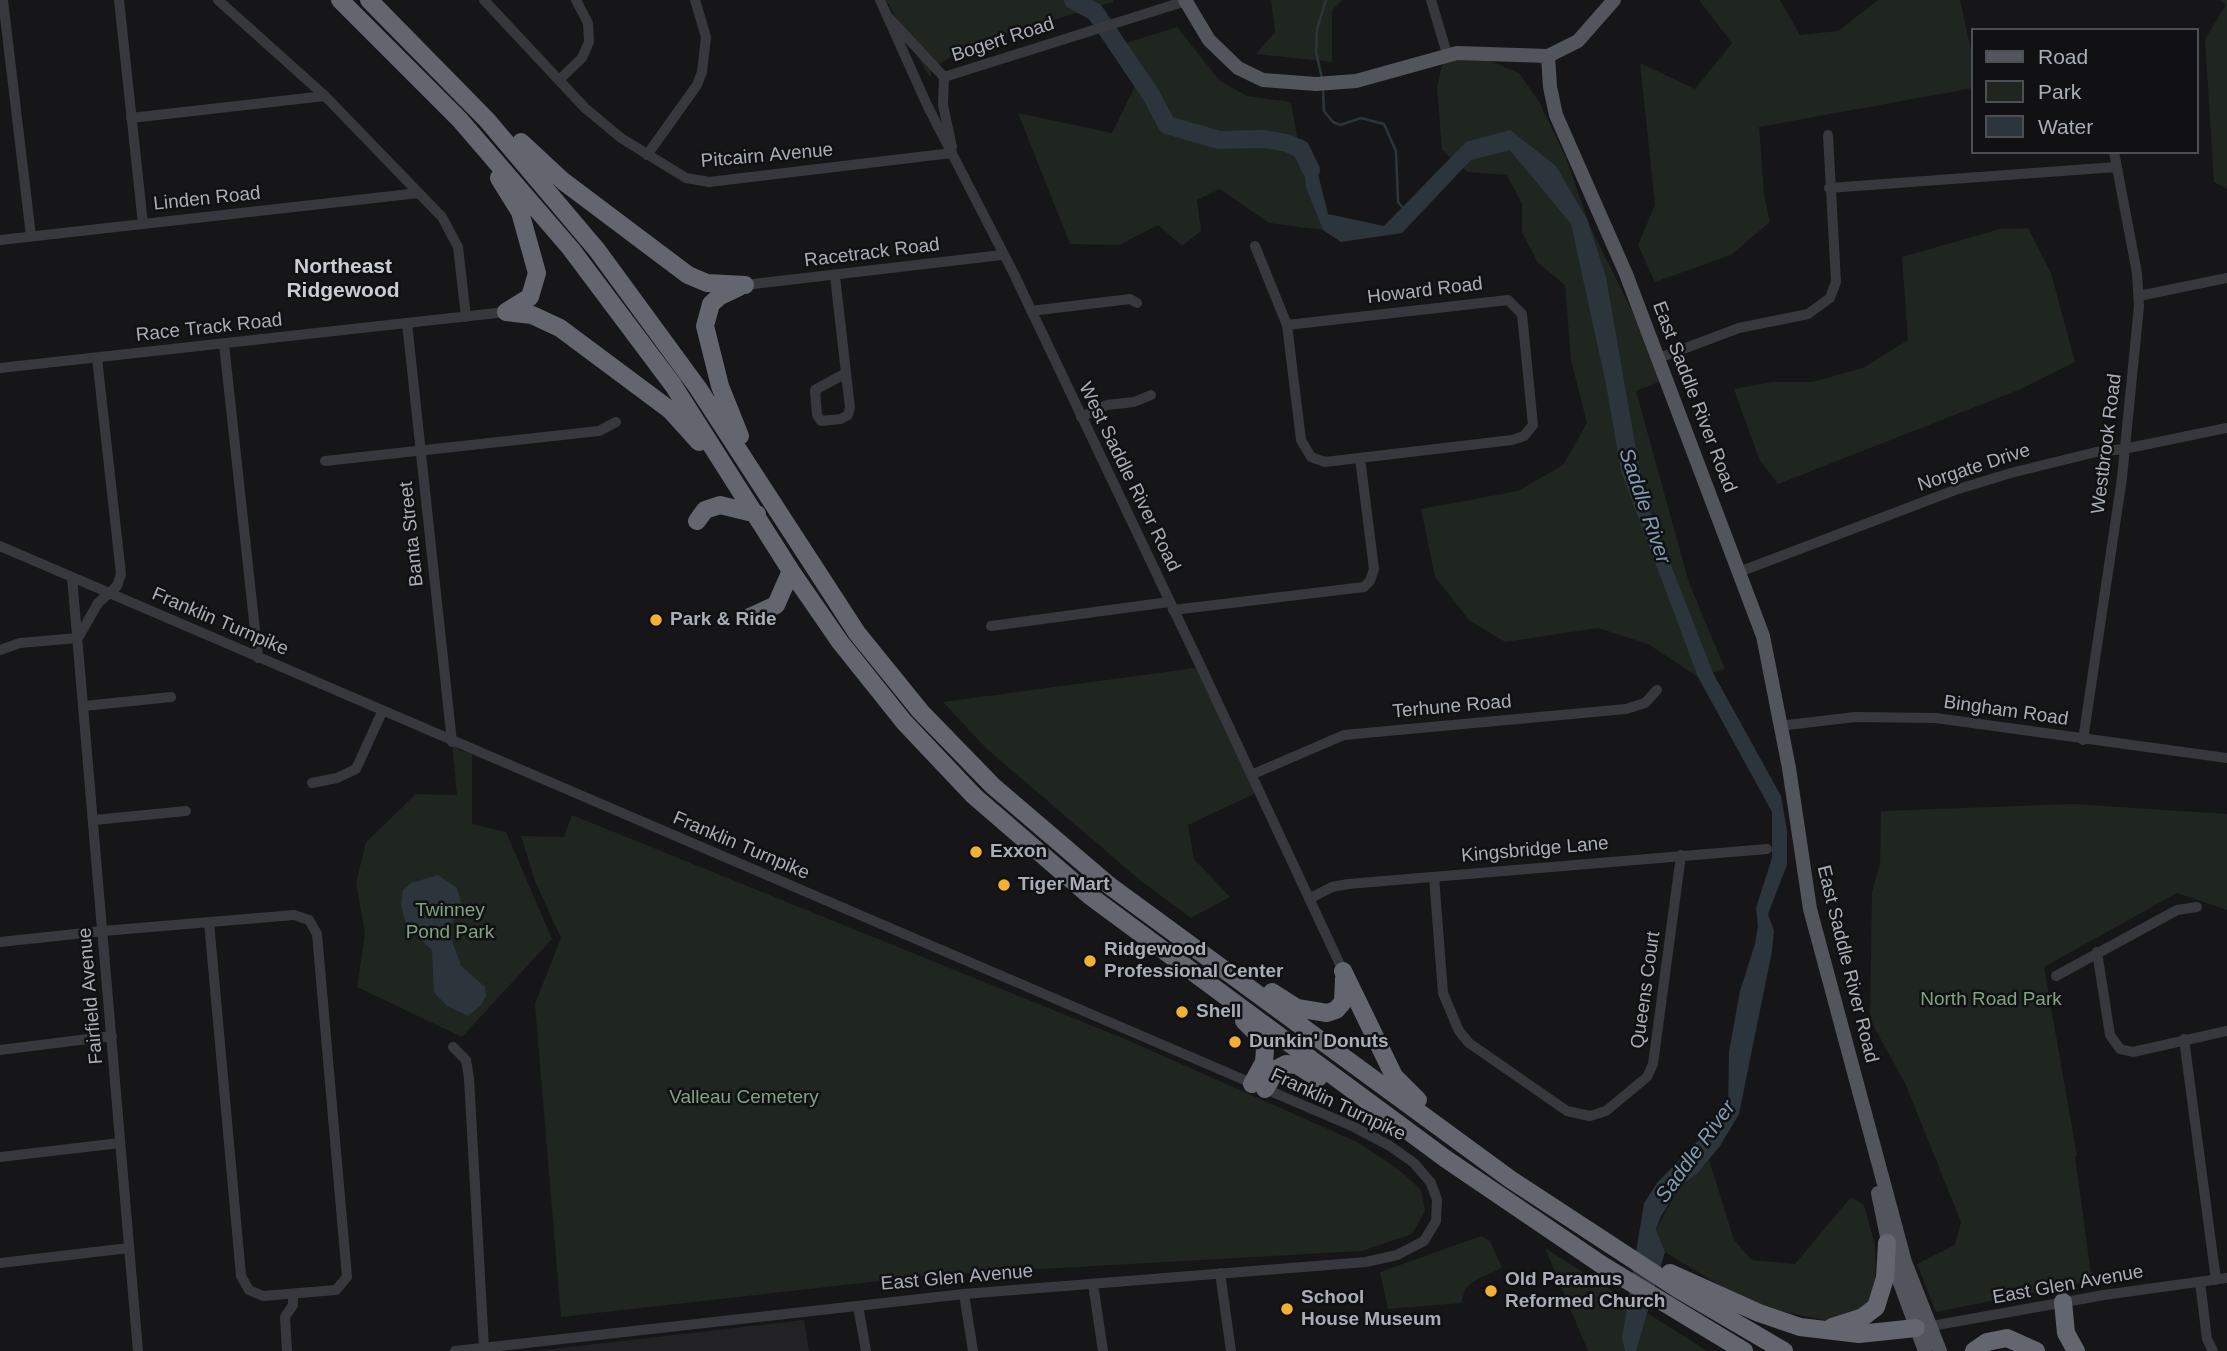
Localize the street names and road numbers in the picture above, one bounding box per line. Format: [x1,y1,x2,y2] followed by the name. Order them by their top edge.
[949,13,1057,67] street label: Bogert Road
[700,139,834,173] street label: Pitcairn Avenue
[152,182,262,216] street label: Linden Road
[803,233,941,273] street label: Racetrack Road
[1366,273,1484,309] street label: Howard Road
[1647,298,1741,496] street label: East Saddle River Road
[135,309,283,347] street label: Race Track Road
[2087,373,2127,515] street label: Westbrook Road
[1073,379,1185,575] street label: West Saddle River Road
[1915,439,2033,497] street label: Norgate Drive
[395,480,429,588] street label: Banta Street
[148,583,292,661] street label: Franklin Turnpike
[1392,690,1512,724] street label: Terhune Road
[1942,691,2070,731] street label: Bingham Road
[669,807,813,885] street label: Franklin Turnpike
[1460,832,1610,868] street label: Kingsbridge Lane
[1811,863,1883,1065] street label: East Saddle River Road
[74,927,108,1065] street label: Fairfield Avenue
[1626,930,1666,1050] street label: Queens Court
[1267,1064,1409,1146] street label: Franklin Turnpike
[880,1260,1034,1296] street label: East Glen Avenue
[1991,1261,2145,1309] street label: East Glen Avenue

